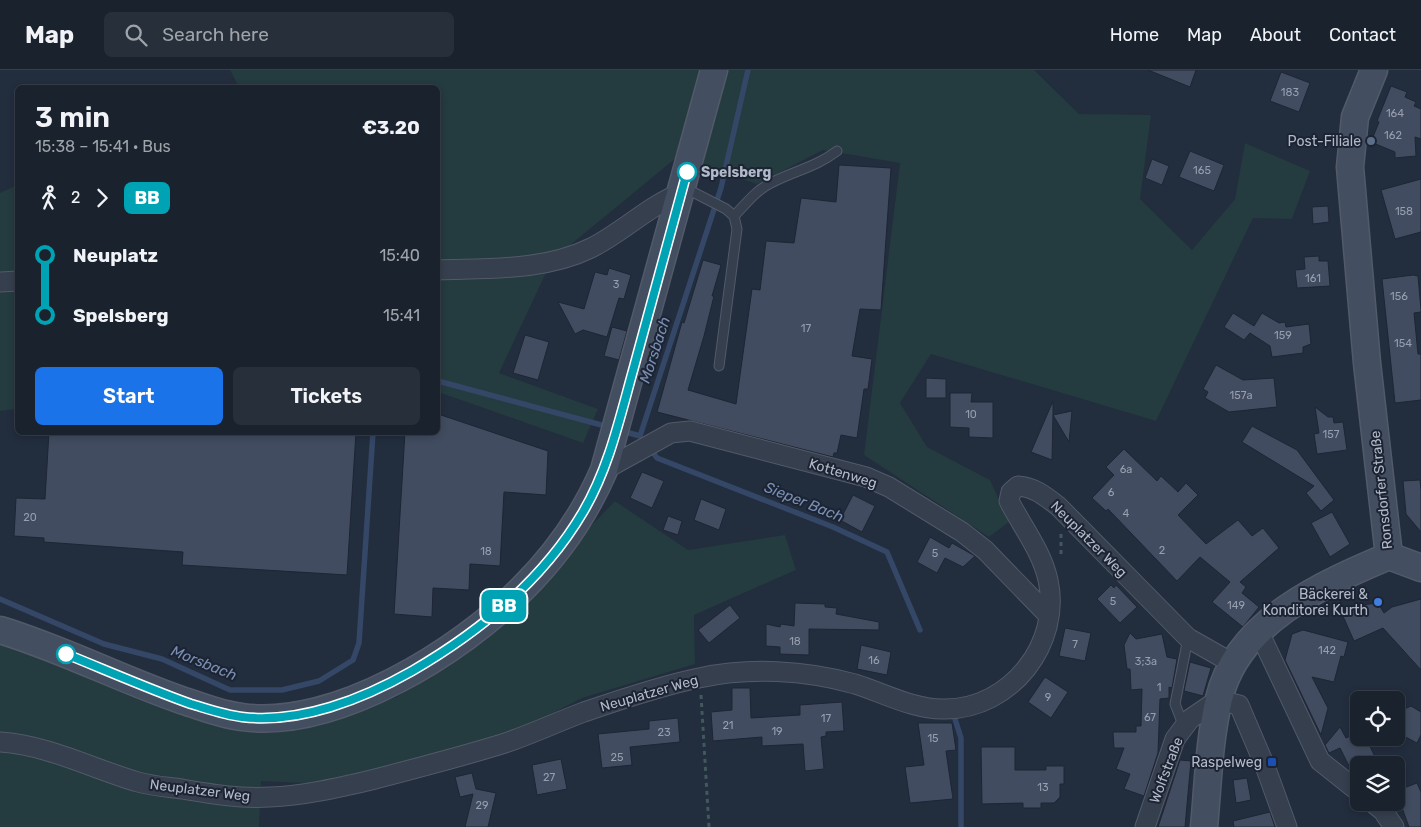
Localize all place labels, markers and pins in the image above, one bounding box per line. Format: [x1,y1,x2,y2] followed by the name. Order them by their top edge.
[1288,133,1361,150] place label: Post-Filiale
[1365,135,1377,147] marker: Post-Filiale
[677,162,697,182] marker: Spelsberg
[701,164,772,181] place label: Spelsberg
[1263,586,1368,619] place label: Bäckerei & Konditorei Kurth
[1372,596,1384,608] marker: Bäckerei & Konditorei Kurth
[56,644,76,664] unlabelled marker
[1191,754,1262,771] place label: Raspelweg
[1266,756,1278,768] marker: Raspelweg

